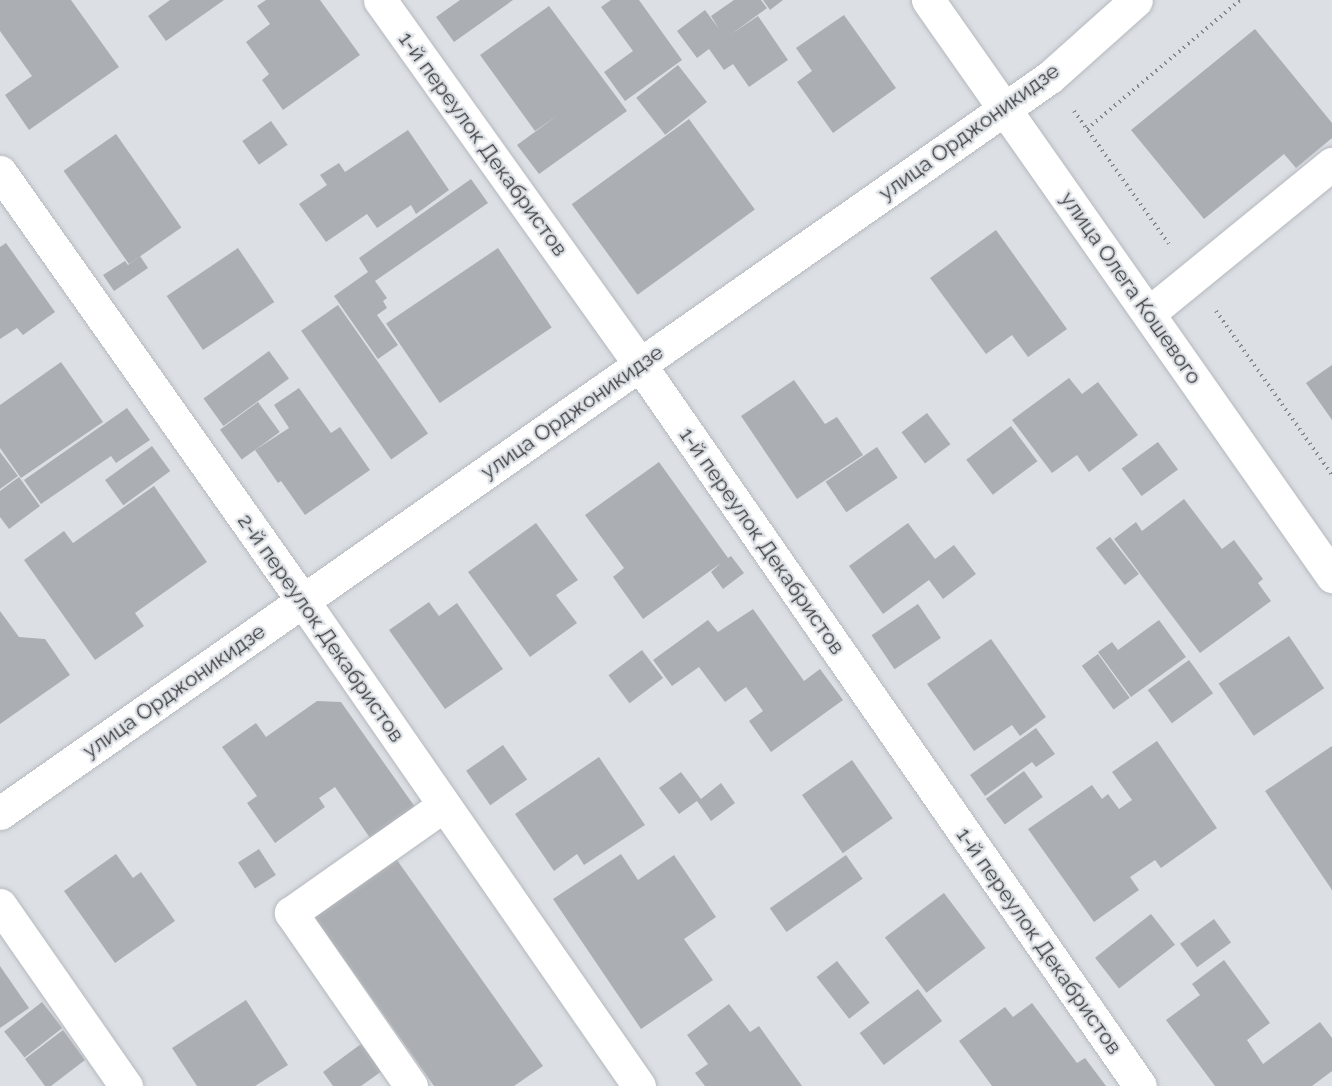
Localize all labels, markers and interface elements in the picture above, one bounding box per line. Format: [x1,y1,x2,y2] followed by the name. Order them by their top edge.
[393,27,573,261] street label: 1-й переулок Декабристов
[874,58,1064,206] street label: улица Орджоникидзе
[1055,187,1207,389] street label: улица Олега Кошевого
[476,339,668,485] street label: улица Орджоникидзе
[674,423,850,659] street label: 1-й переулок Декабристов
[232,509,410,747] street label: 2-й переулок Декабристов
[78,618,270,764] street label: улица Орджоникидзе
[951,823,1127,1059] street label: 1-й переулок Декабристов

